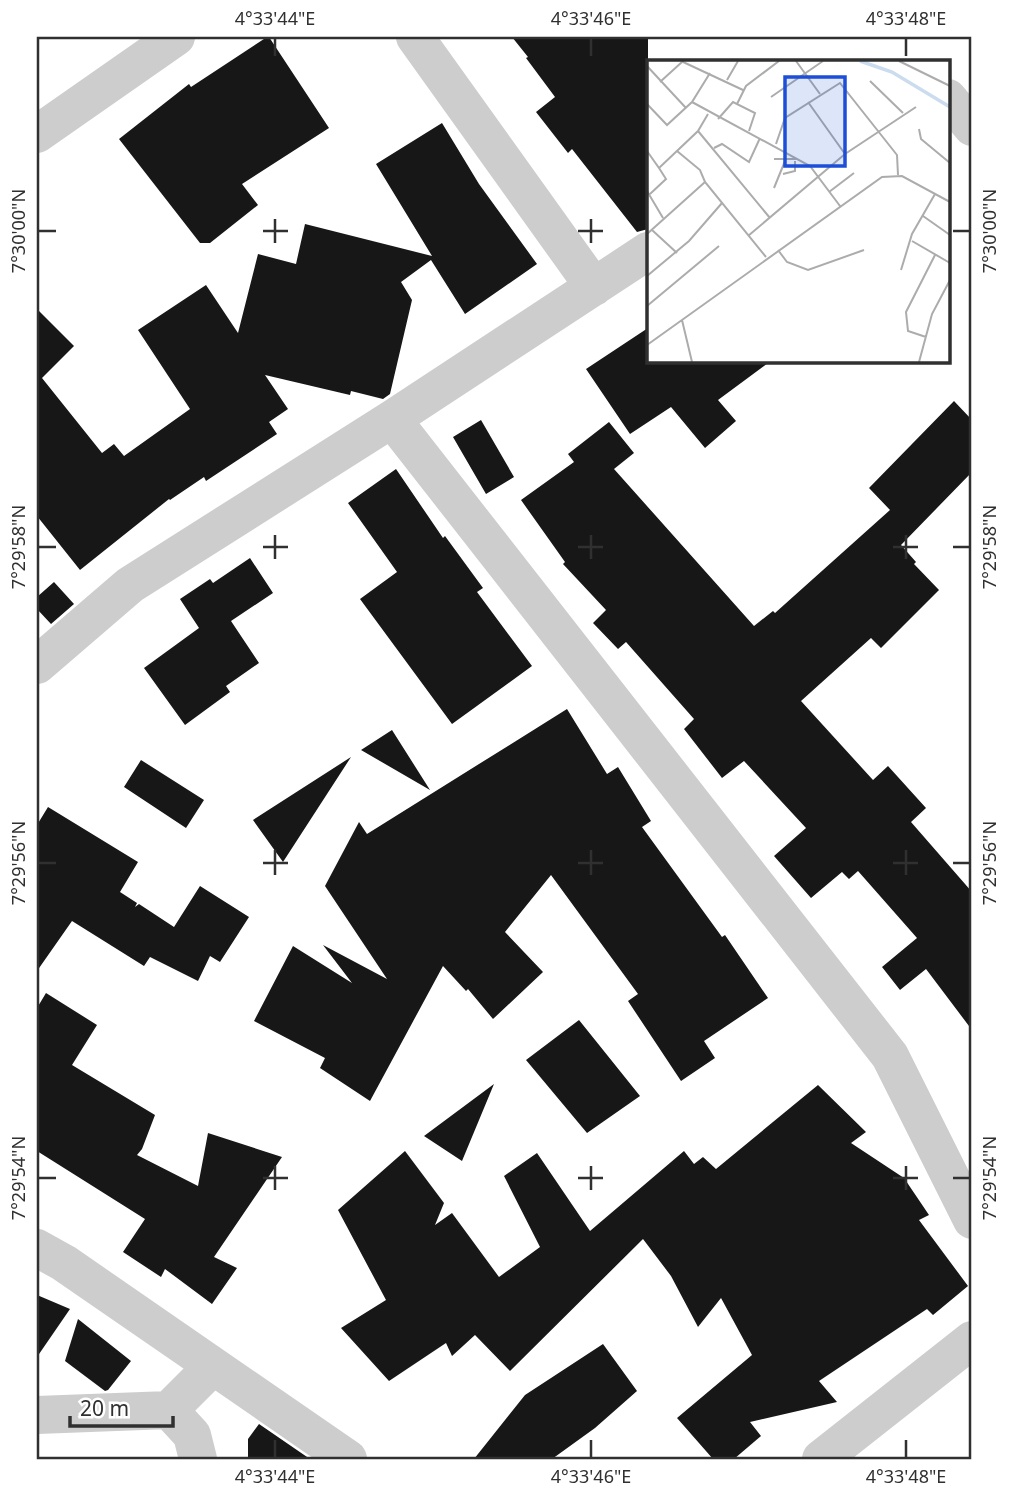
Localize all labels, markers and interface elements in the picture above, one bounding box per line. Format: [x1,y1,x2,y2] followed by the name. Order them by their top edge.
[235,6,315,30] text: 4°33'44"E
[551,6,631,30] text: 4°33'46"E
[866,6,946,30] text: 4°33'48"E
[647,60,950,362] inset map
[6,189,30,273] text: 7°30'00"N
[977,189,1001,273] text: 7°30'00"N
[6,505,30,589] text: 7°29'58"N
[977,505,1001,589] text: 7°29'58"N
[6,821,30,905] text: 7°29'56"N
[977,821,1001,905] text: 7°29'56"N
[6,1136,30,1220] text: 7°29'54"N
[977,1136,1001,1220] text: 7°29'54"N
[70,1384,173,1428] scale bar
[80,1394,129,1422] text: 20 m
[235,1464,315,1488] text: 4°33'44"E
[551,1464,631,1488] text: 4°33'46"E
[866,1464,946,1488] text: 4°33'48"E

